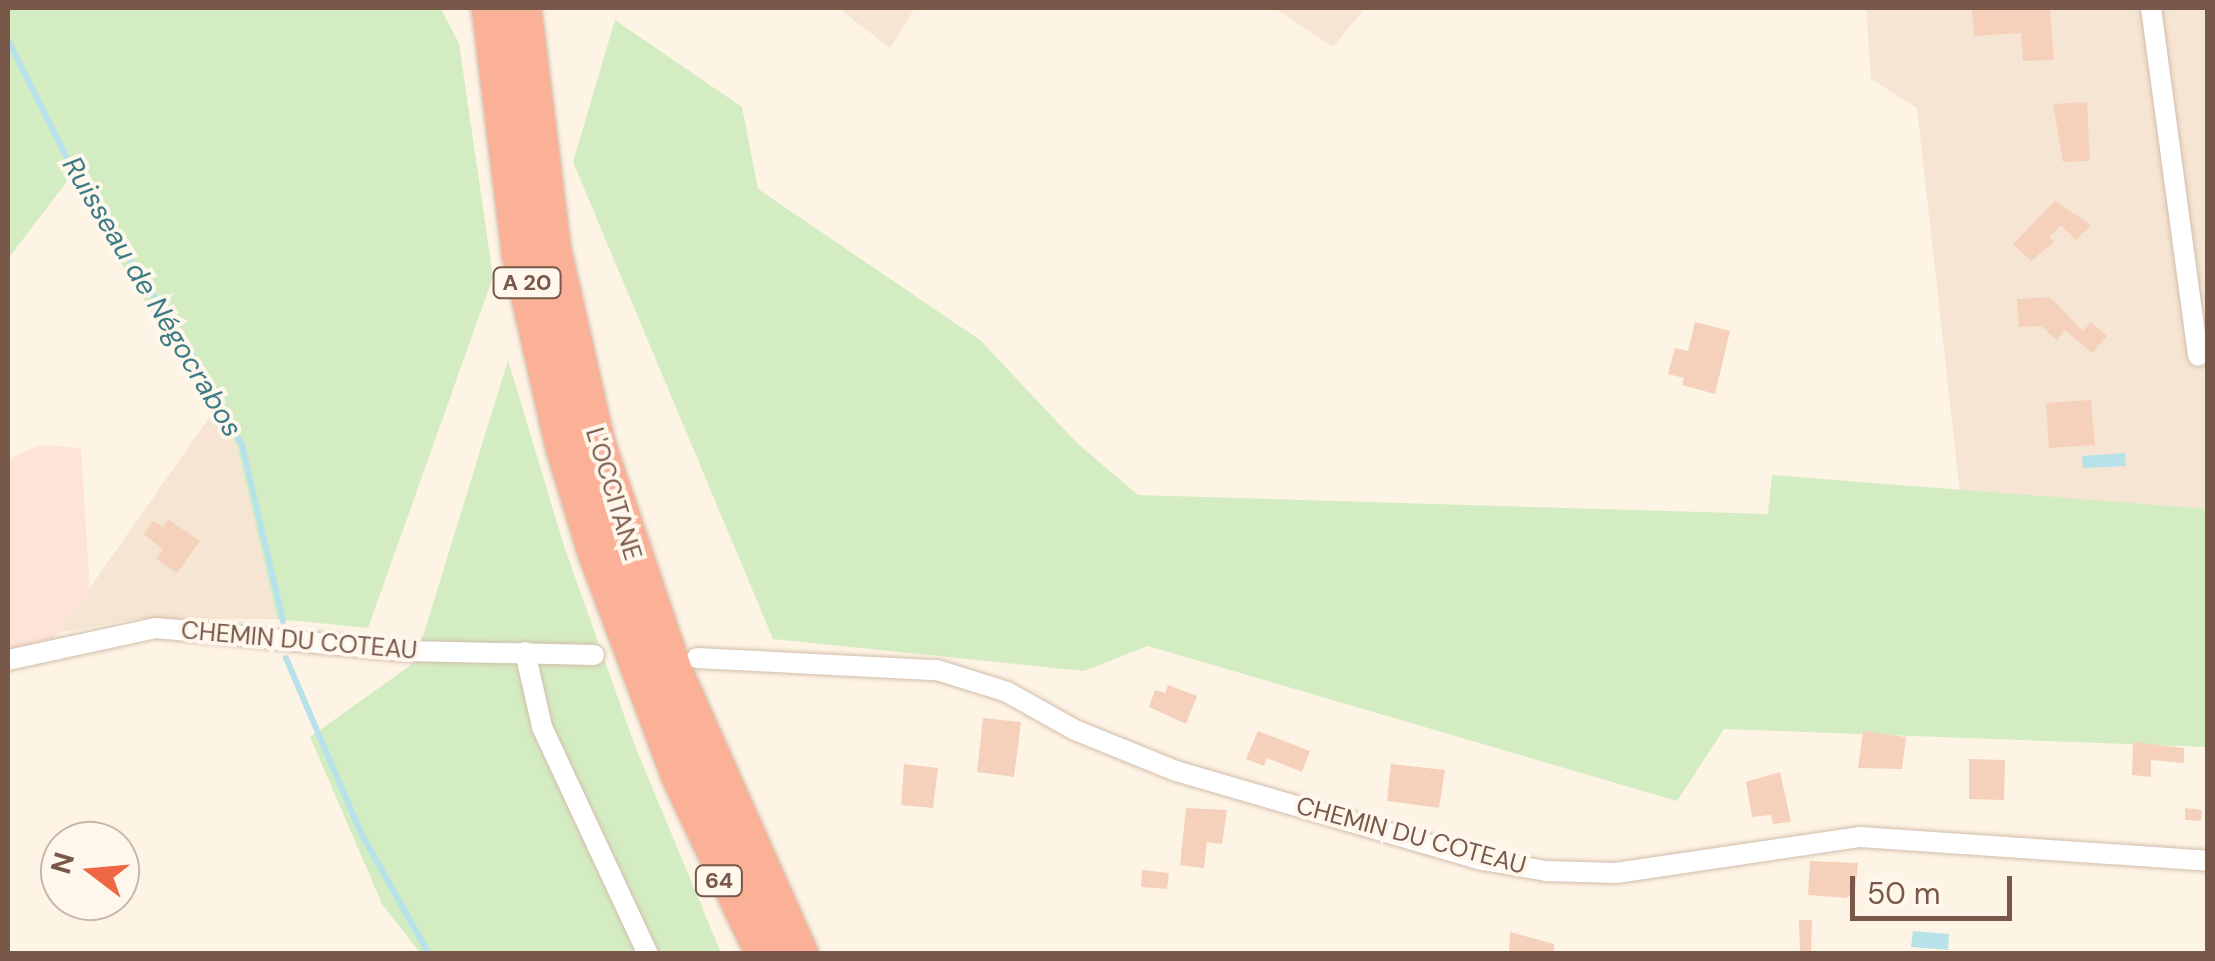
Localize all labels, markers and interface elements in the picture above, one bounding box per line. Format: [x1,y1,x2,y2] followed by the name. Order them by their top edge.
[55,151,249,443] water label: Ruisseau de Négocrabos
[492,266,562,300] road number: A 20
[579,424,647,564] street label: L'OCCITANE
[180,616,418,666] street label: CHEMIN DU COTEAU
[1293,791,1529,881] street label: CHEMIN DU COTEAU
[40,821,140,921] north arrow
[42,848,83,878] text: N
[1855,856,2018,918] scale bar
[694,864,744,898] road number: 64
[1867,874,1941,913] text: 50 m

